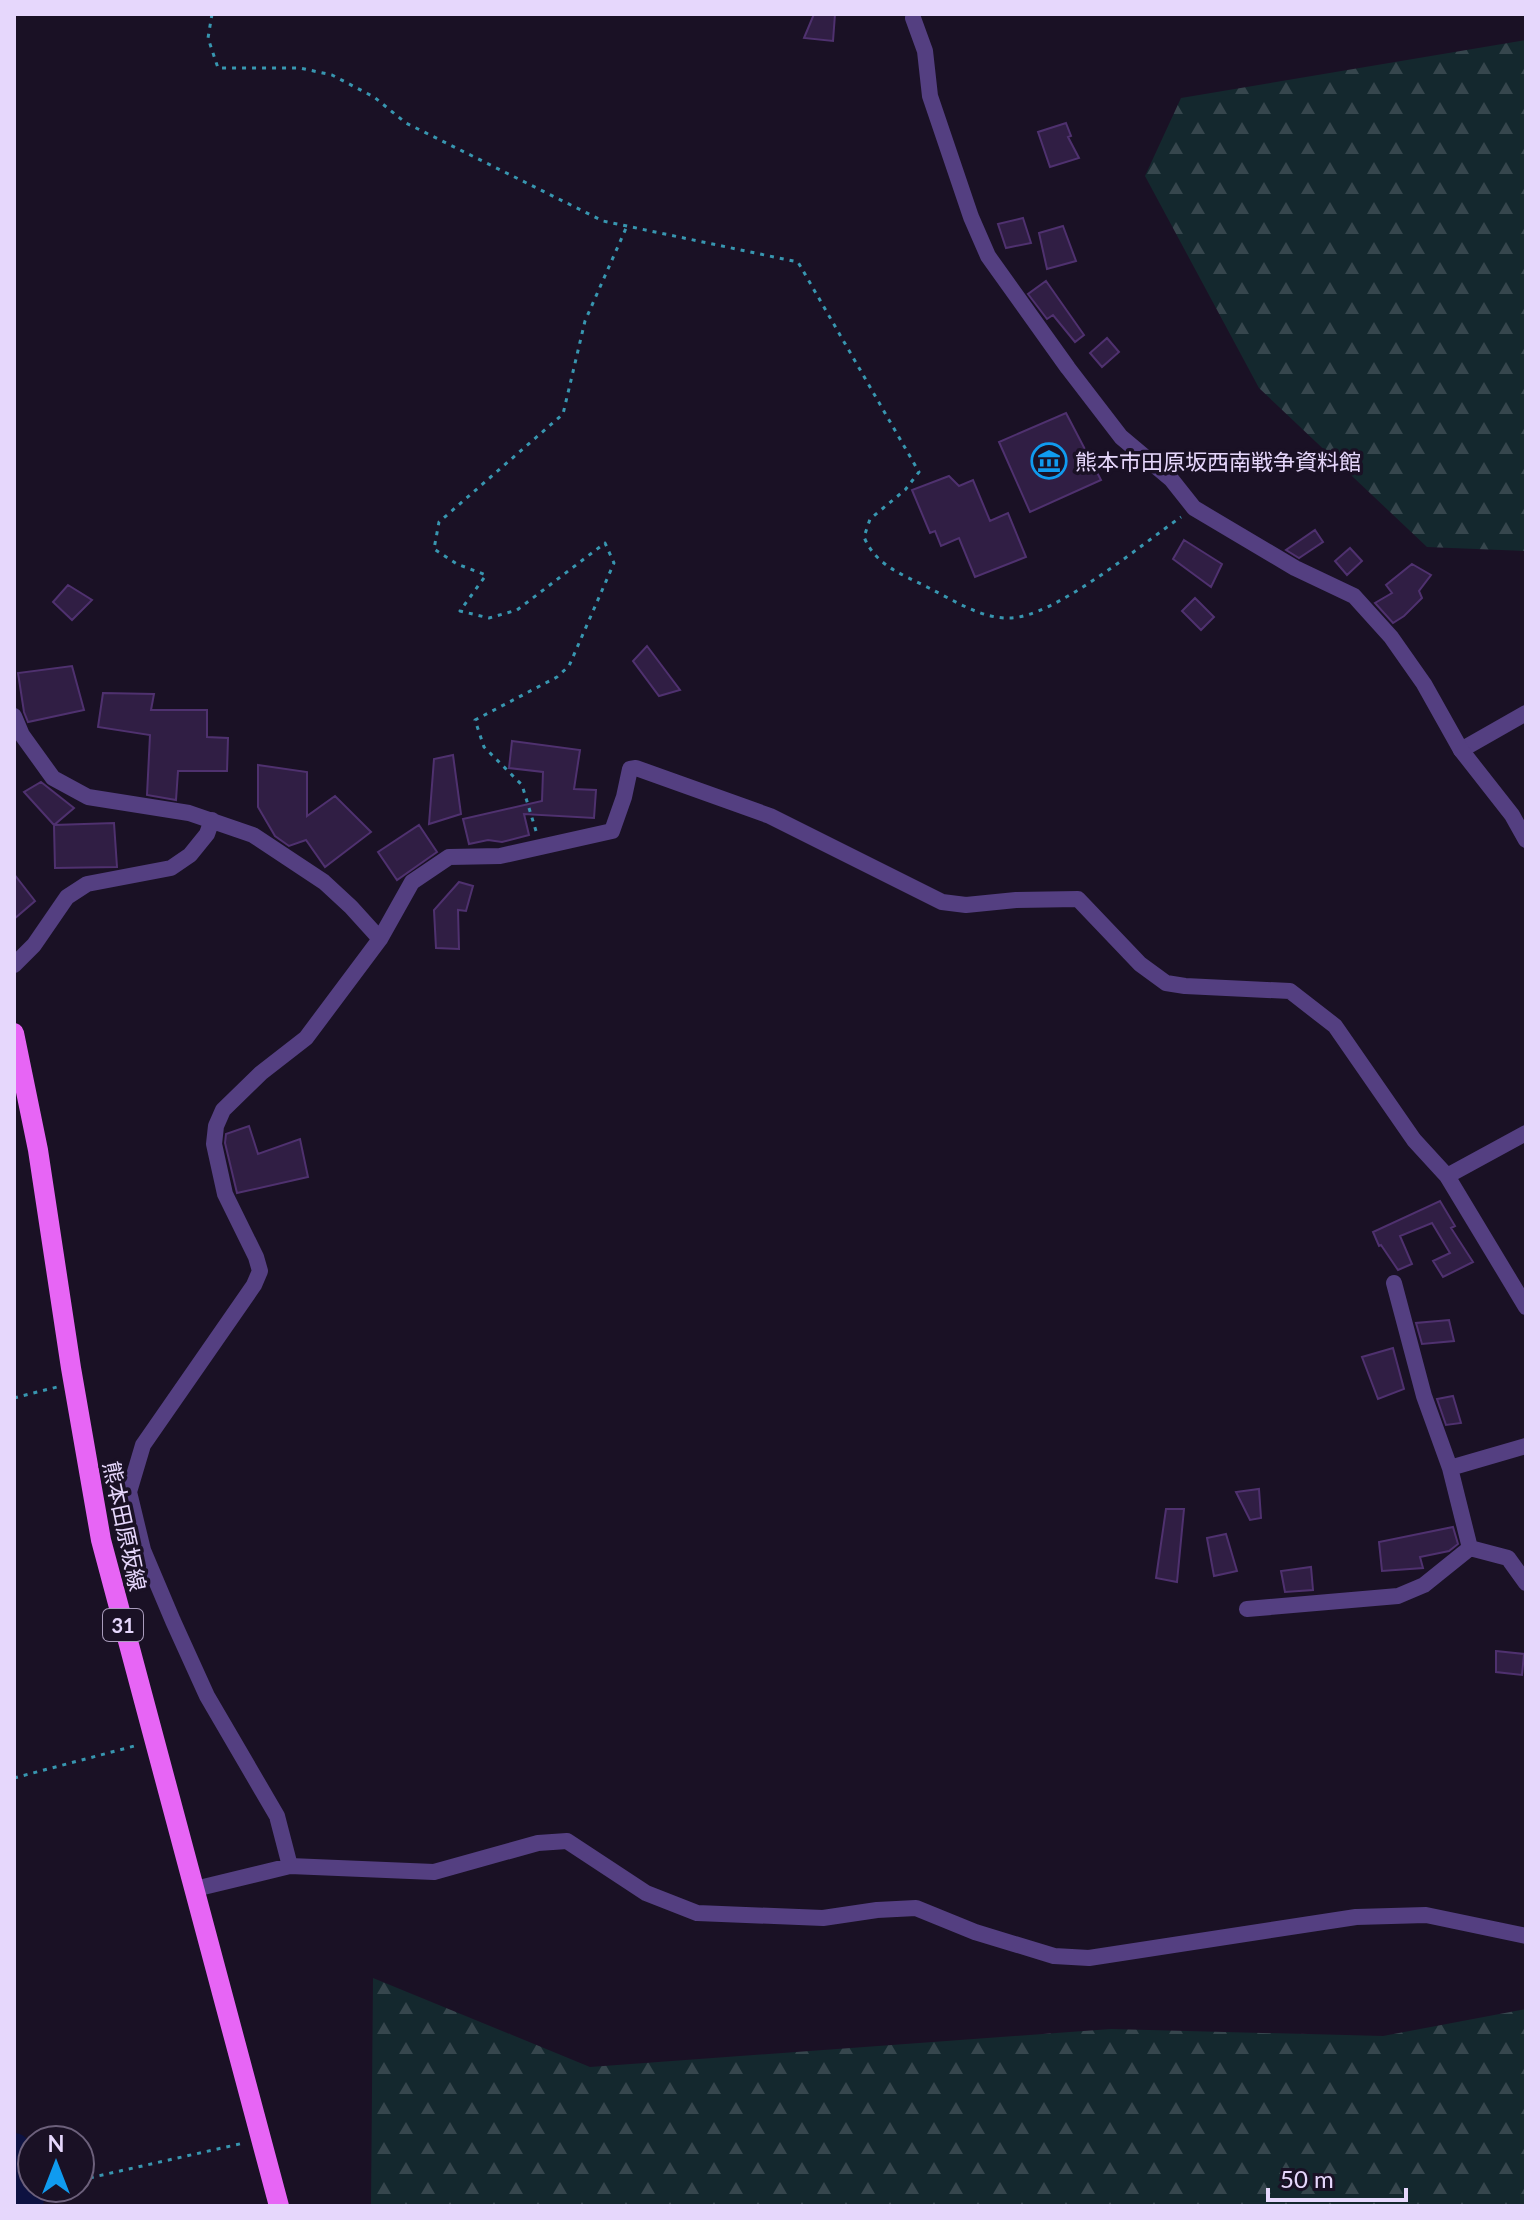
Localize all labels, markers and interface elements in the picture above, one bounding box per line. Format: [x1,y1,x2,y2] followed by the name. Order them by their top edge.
[1030,442,1068,480] museum icon: 熊本市田原坂西南戦争資料館
[1075,448,1361,475] place label: 熊本市田原坂西南戦争資料館
[98,1459,152,1593] street label: 熊本田原坂線
[103,1609,143,1641] road number: 31
[16,2124,96,2204] north arrow
[48,2130,64,2157] text: N
[1268,2152,1406,2202] scale bar
[1280,2164,1334,2193] text: 50 m

